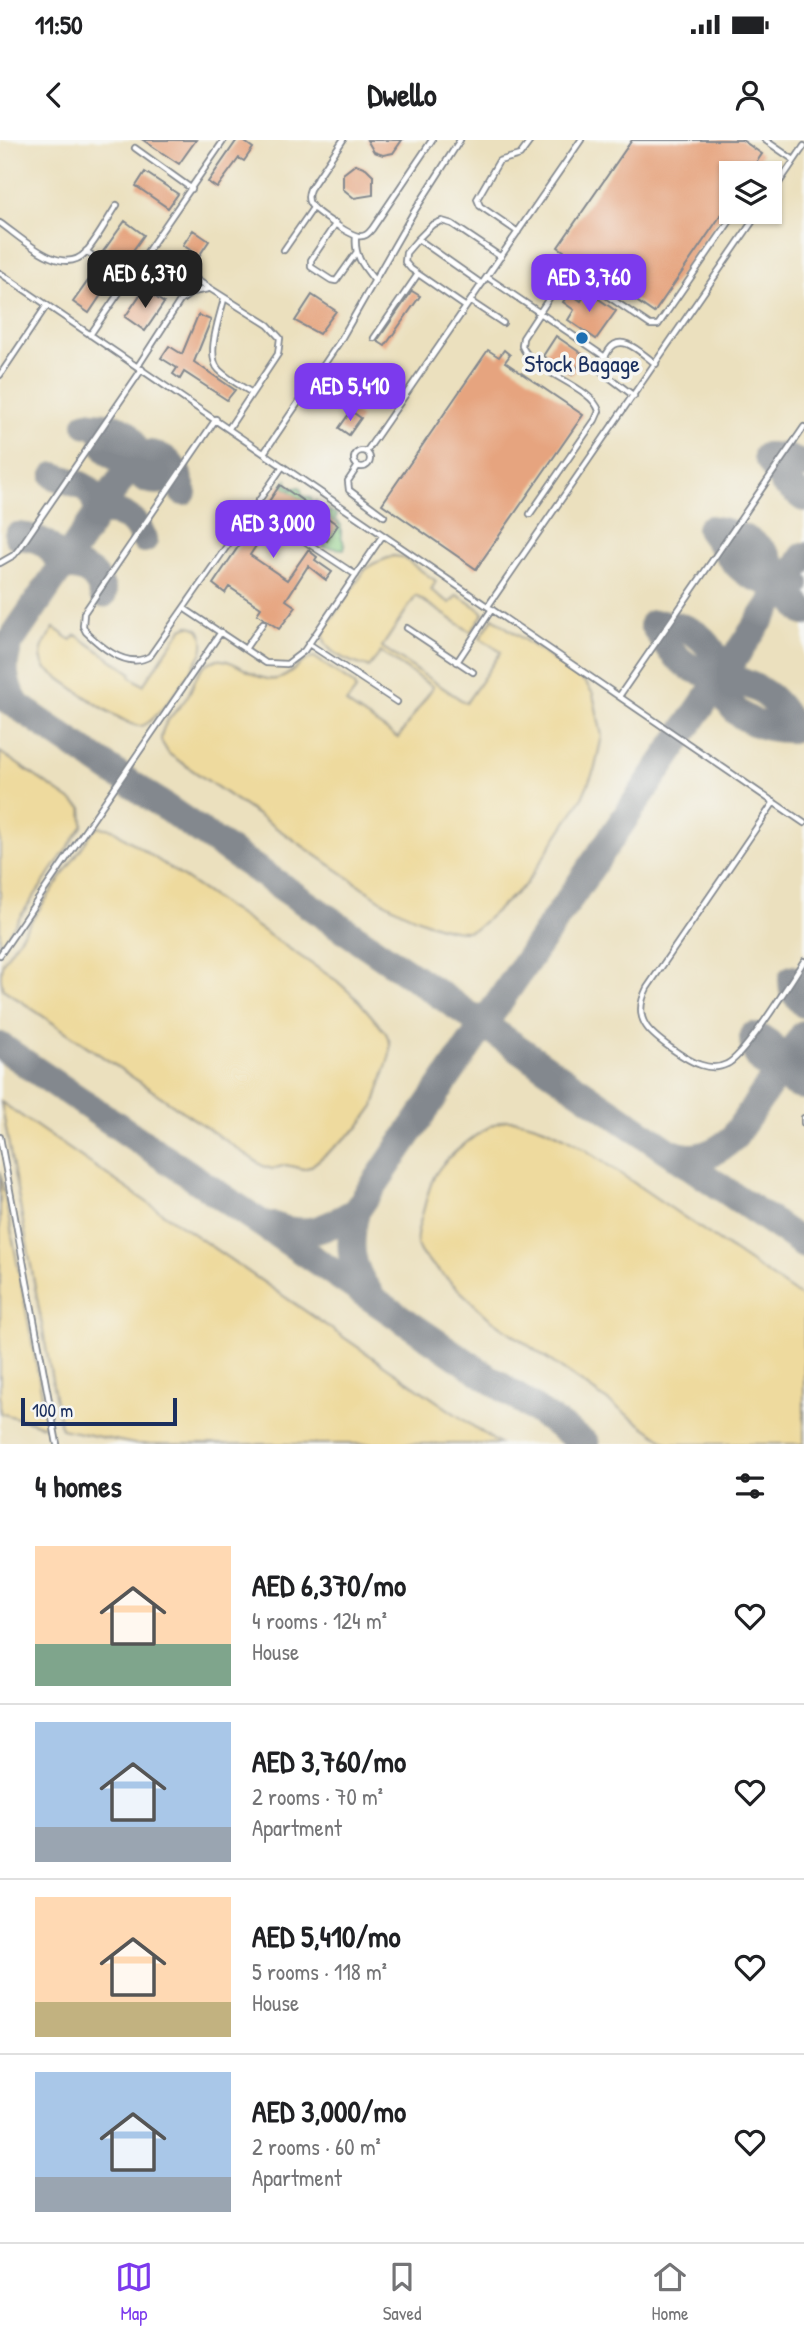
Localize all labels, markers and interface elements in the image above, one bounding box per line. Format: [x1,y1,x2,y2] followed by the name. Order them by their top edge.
[35,7,83,42] text: 11:50
[367,73,437,116] text: Dwello
[35,76,73,114] icon: back
[731,76,769,114] icon: person
[719,161,782,224] map controls
[719,161,782,224] button: layers
[65,250,225,310] pin: AED 6,370
[509,254,669,314] pin: AED 3,760
[103,257,187,288] text: AED 6,370
[547,261,631,292] text: AED 3,760
[574,330,590,346] marker: Stock Bagage
[524,347,640,379] place label: Stock Bagage
[270,364,430,423] pin: AED 5,410
[310,370,390,401] text: AED 5,410
[193,500,353,560] pin: AED 3,000
[231,507,315,538] text: AED 3,000
[21,1395,177,1427] scale bar
[32,1397,73,1423] text: 100 m
[35,1466,122,1506] text: 4 homes
[731,1467,769,1505] icon: filters
[252,1565,406,1605] text: AED 6,370/mo
[91,1574,175,1658] icon: home
[731,1597,769,1635] icon: heart
[252,1605,387,1636] text: 4 rooms · 124 m²
[252,1636,299,1667] text: House
[252,1741,406,1781] text: AED 3,760/mo
[91,1750,175,1834] icon: home
[731,1773,769,1811] icon: heart
[252,1781,383,1812] text: 2 rooms · 70 m²
[252,1812,342,1843] text: Apartment
[252,1916,401,1956] text: AED 5,410/mo
[91,1925,175,2009] icon: home
[731,1948,769,1986] icon: heart
[252,1956,387,1987] text: 5 rooms · 118 m²
[252,1987,299,2018] text: House
[252,2091,406,2131] text: AED 3,000/mo
[91,2100,175,2184] icon: home
[731,2123,769,2161] icon: heart
[252,2131,381,2162] text: 2 rooms · 60 m²
[252,2162,342,2193] text: Apartment
[115,2258,153,2326] tab: Map
[383,2258,421,2326] tab: Saved
[651,2258,689,2326] tab: Home

